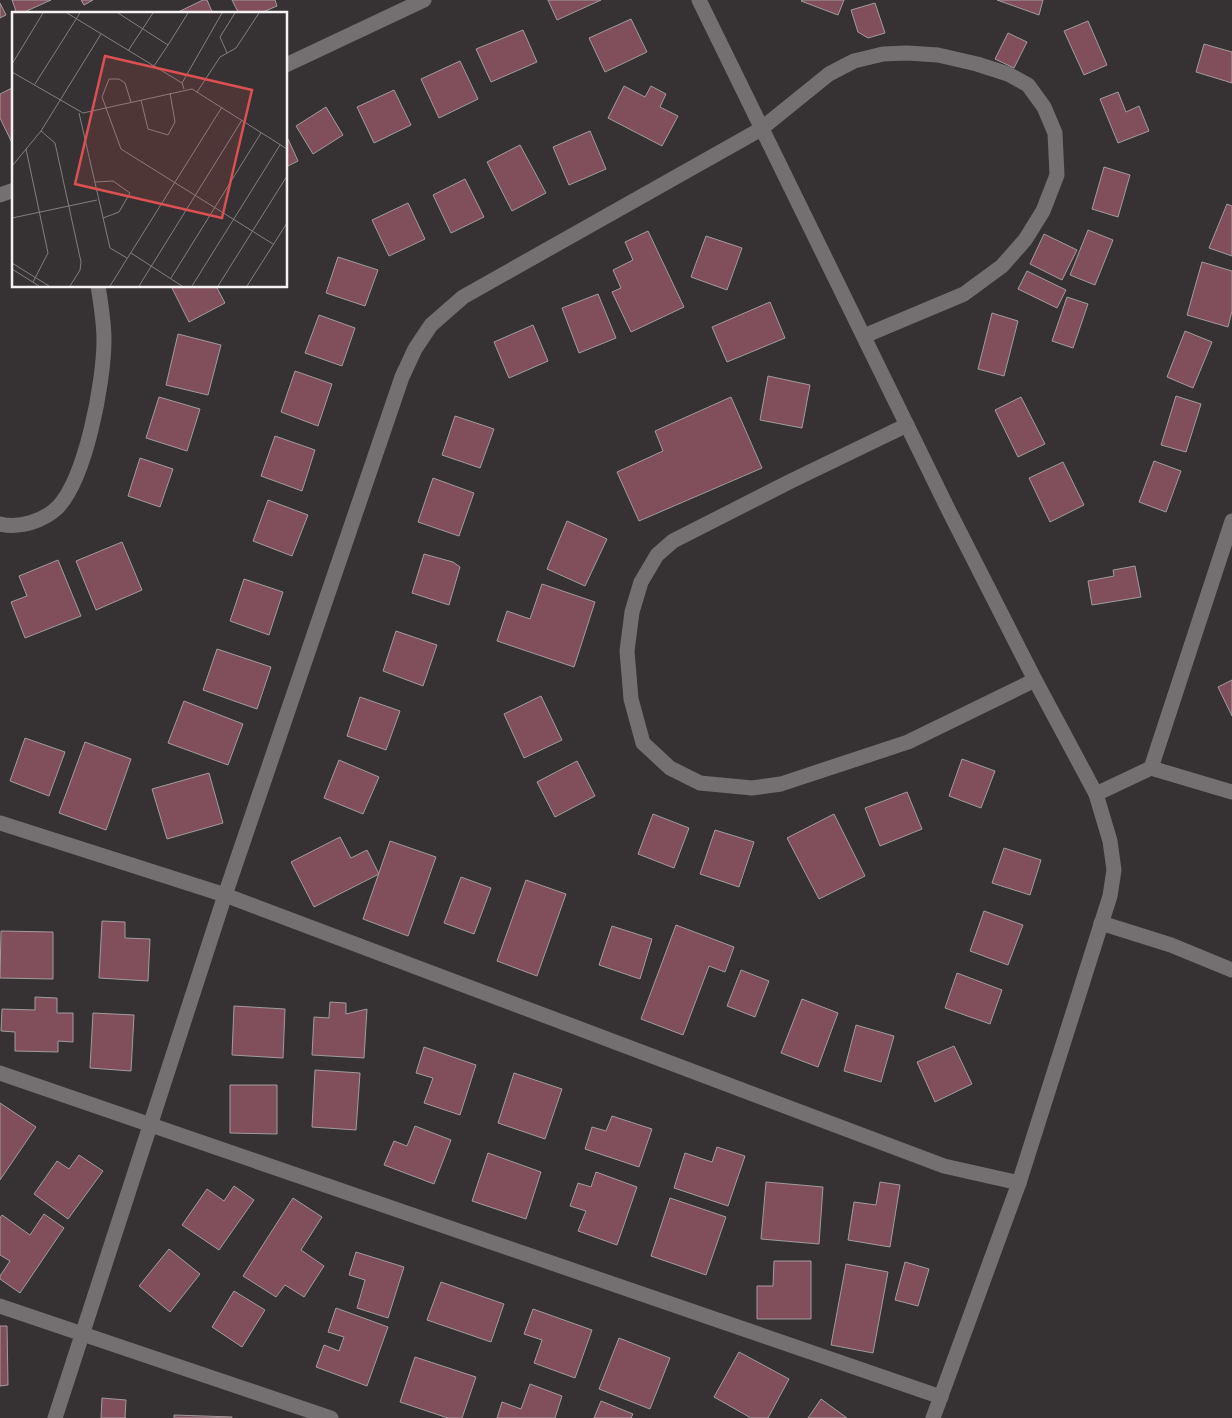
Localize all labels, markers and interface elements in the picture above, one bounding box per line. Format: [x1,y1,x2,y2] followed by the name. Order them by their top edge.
[12,12,288,288] inset map

